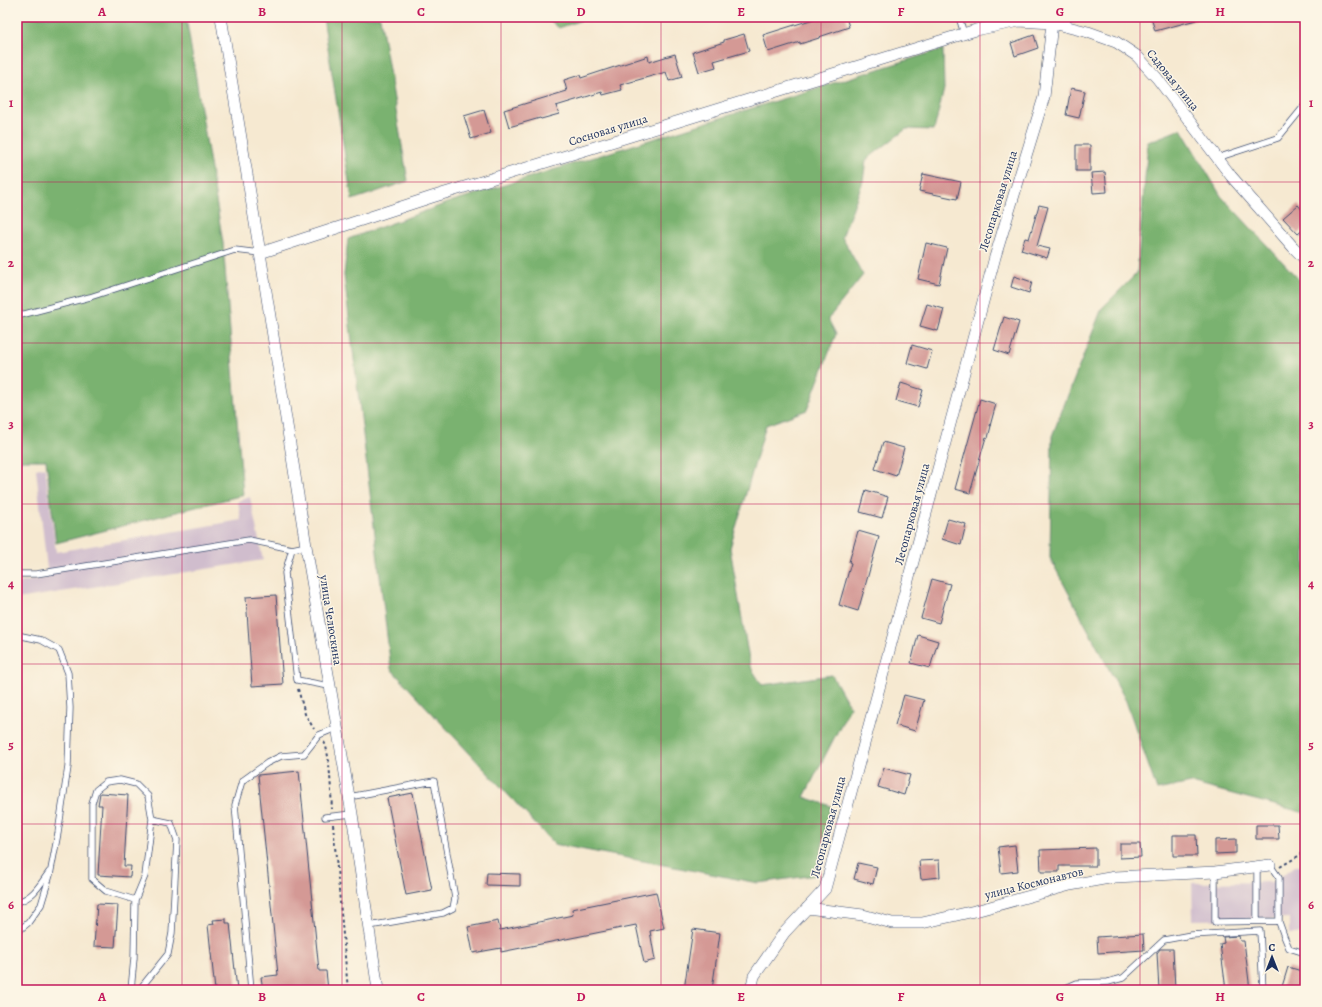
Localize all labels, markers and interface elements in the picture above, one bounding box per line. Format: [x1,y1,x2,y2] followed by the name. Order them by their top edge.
[97,3,107,20] text: A
[258,3,266,20] text: B
[417,3,425,20] text: C
[576,3,586,20] text: D
[737,3,745,20] text: E
[898,3,905,20] text: F
[1056,3,1064,20] text: G
[1215,3,1225,20] text: H
[1143,46,1203,115] street label: Садовая улица
[9,94,14,111] text: 1
[1309,94,1314,111] text: 1
[567,110,650,150] street label: Сосновая улица
[975,148,1021,254] street label: Лесопарковая улица
[8,254,15,271] text: 2
[1308,254,1315,271] text: 2
[8,415,14,432] text: 3
[1308,415,1314,432] text: 3
[891,461,933,567] street label: Лесопарковая улица
[316,573,346,667] street label: улица Челюскина
[8,575,14,592] text: 4
[1308,575,1314,592] text: 4
[8,736,14,753] text: 5
[1308,736,1314,753] text: 5
[807,774,849,880] street label: Лесопарковая улица
[982,863,1085,903] street label: улица Космонавтов
[8,896,14,913] text: 6
[1308,896,1314,913] text: 6
[1252,937,1292,977] north arrow
[1269,940,1276,955] text: С
[97,988,107,1005] text: A
[258,988,266,1005] text: B
[417,988,425,1005] text: C
[576,988,586,1005] text: D
[737,988,745,1005] text: E
[898,988,905,1005] text: F
[1056,988,1064,1005] text: G
[1215,988,1225,1005] text: H

